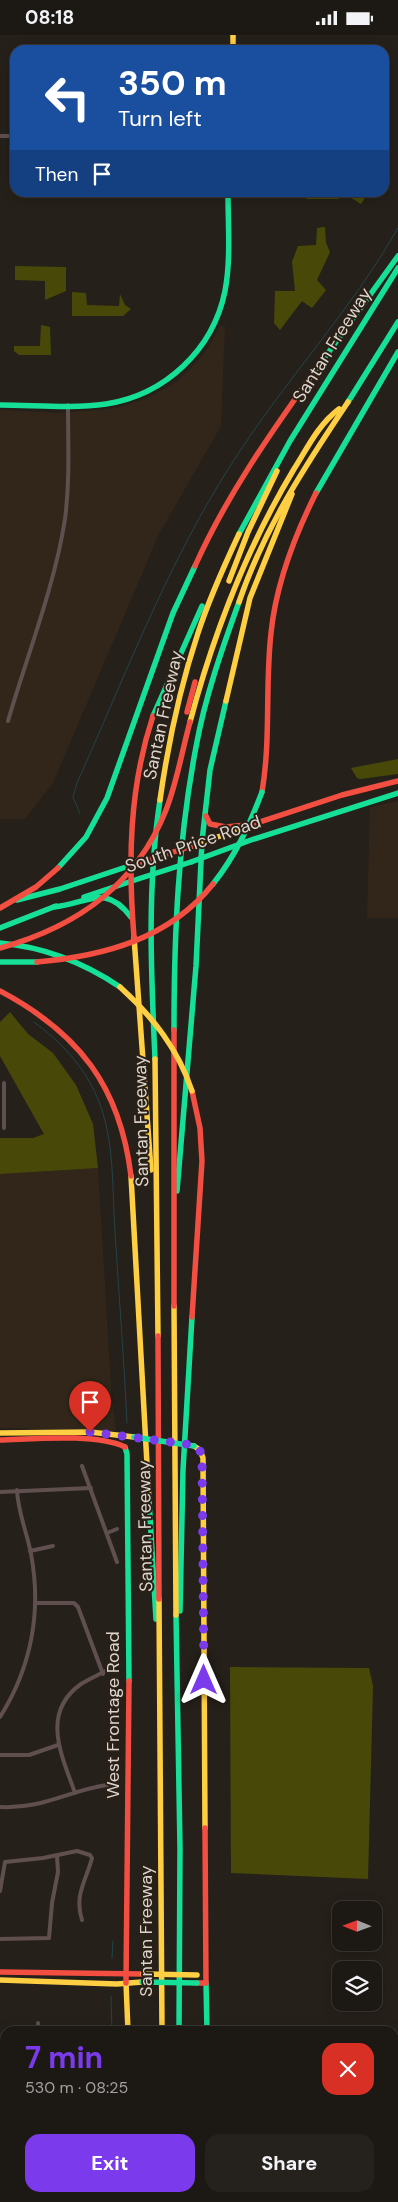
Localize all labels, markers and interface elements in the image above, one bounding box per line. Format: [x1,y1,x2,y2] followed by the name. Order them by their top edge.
[25,5,74,30] text: 08:18
[118,60,227,106] text: 350 m
[35,65,100,130] icon: left
[118,104,202,133] text: Turn left
[88,160,116,188] icon: arrive
[35,162,78,187] text: Then
[287,283,377,407] street label: Santan Freeway
[138,648,188,782] street label: Santan Freeway
[122,809,264,879] street label: South Price Road
[128,1055,154,1187] street label: Santan Freeway
[69,1381,111,1432] pin
[76,1388,104,1416] icon: arrive
[132,1460,158,1592] street label: Santan Freeway
[101,1631,125,1799] street label: West Frontage Road
[177,1653,229,1705] position arrow
[134,1865,158,1997] street label: Santan Freeway
[332,1901,382,1951] north arrow
[332,1901,382,2011] map controls
[332,1961,382,2011] button: layers
[25,2038,103,2077] text: 7 min
[322,2043,374,2095] button: close
[25,2077,128,2098] text: 530 m · 08:25
[25,2134,195,2192] button: Exit
[205,2134,374,2192] button: Share

